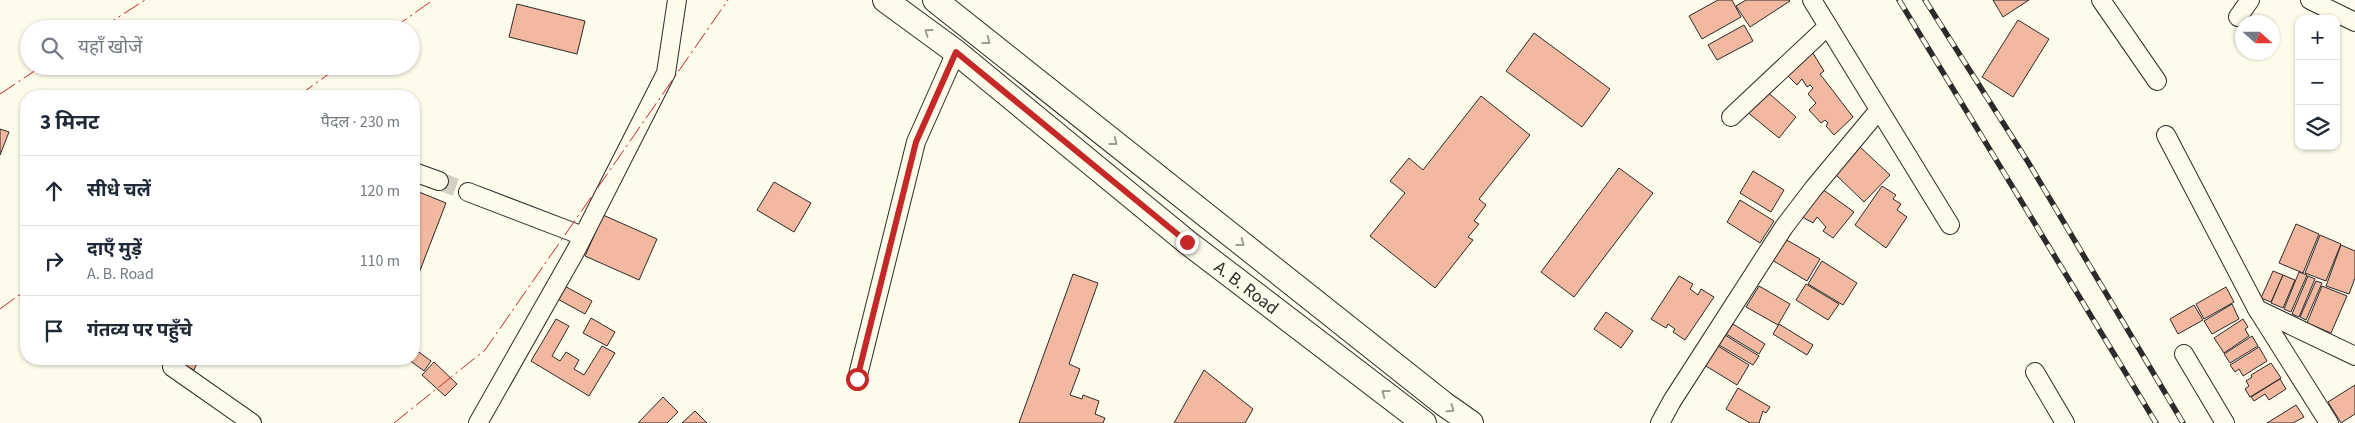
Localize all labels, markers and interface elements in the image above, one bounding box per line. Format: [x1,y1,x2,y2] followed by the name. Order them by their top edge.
[2235,15,2280,60] north arrow
[2295,15,2340,150] map controls
[2295,15,2340,60] button: +
[20,20,420,75] search box
[924,29,934,38] one-way arrow
[38,34,66,62] icon: search
[78,34,142,61] text: यहाँ खोजें
[981,35,990,43] one-way arrow
[2295,60,2340,105] button: −
[2295,105,2340,150] button: layers
[40,107,99,137] text: 3 मिनट
[321,111,400,133] text: पैदल · 230 m
[1108,136,1117,144] one-way arrow
[40,177,68,205] icon: ahead
[87,177,151,204] text: सीधे चलें
[360,180,400,202] text: 120 m
[1176,231,1199,254] route end
[87,236,142,263] text: दाएँ मुड़ें
[1236,237,1245,246] one-way arrow
[40,247,68,275] icon: right
[360,250,400,272] text: 110 m
[1209,255,1284,320] street label: A. B. Road
[87,263,154,285] text: A. B. Road
[40,317,68,345] icon: arrive
[87,317,192,344] text: गंतव्य पर पहुँचे
[846,368,869,391] route start
[1382,391,1391,399] one-way arrow
[1445,403,1455,412] one-way arrow

